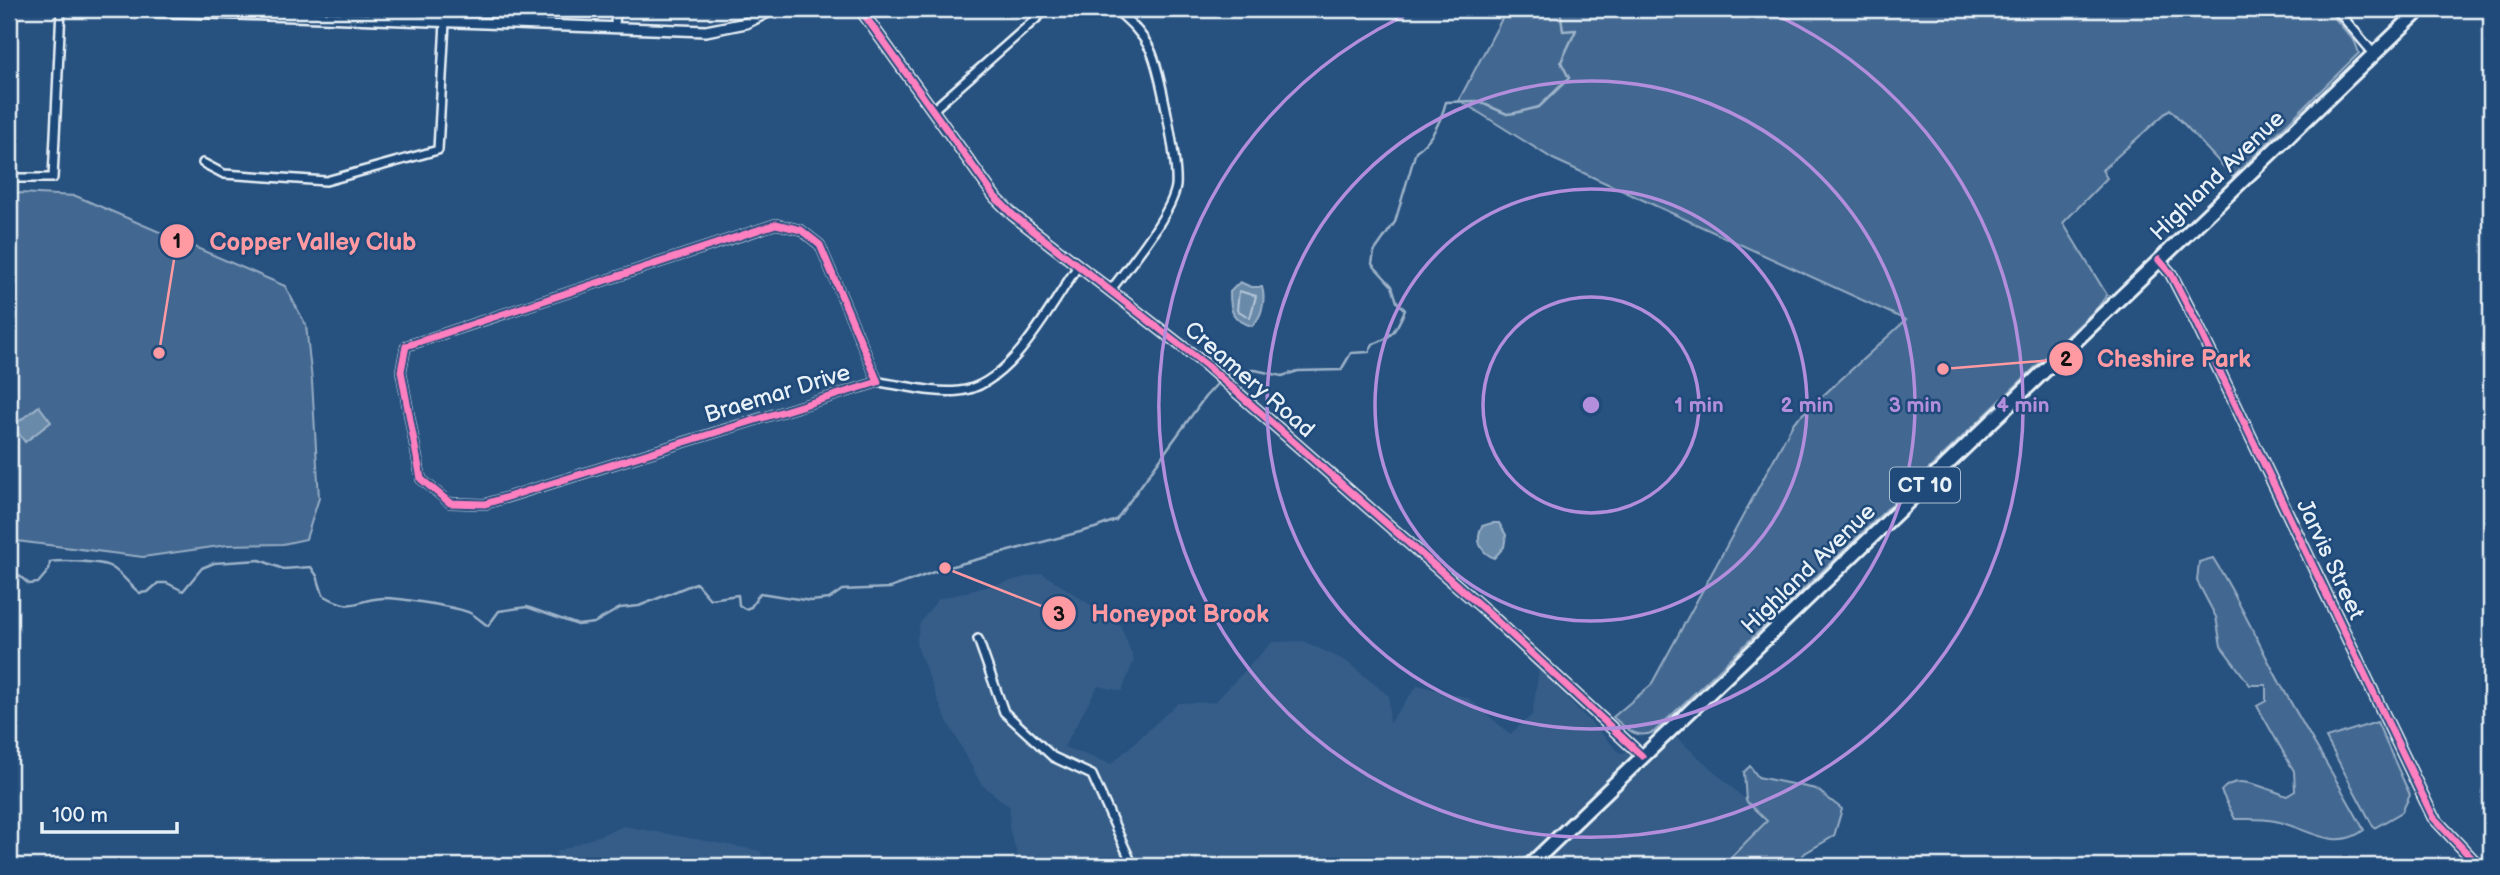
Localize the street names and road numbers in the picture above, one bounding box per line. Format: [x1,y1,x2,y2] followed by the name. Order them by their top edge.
[2145,105,2291,247] street label: Highland Avenue
[1178,315,1320,444] street label: Creamery Road
[701,359,854,429] street label: Braemar Drive
[1890,468,1960,503] road number: CT 10
[2290,495,2370,624] street label: Jarvis Street
[1736,498,1882,640] street label: Highland Avenue

